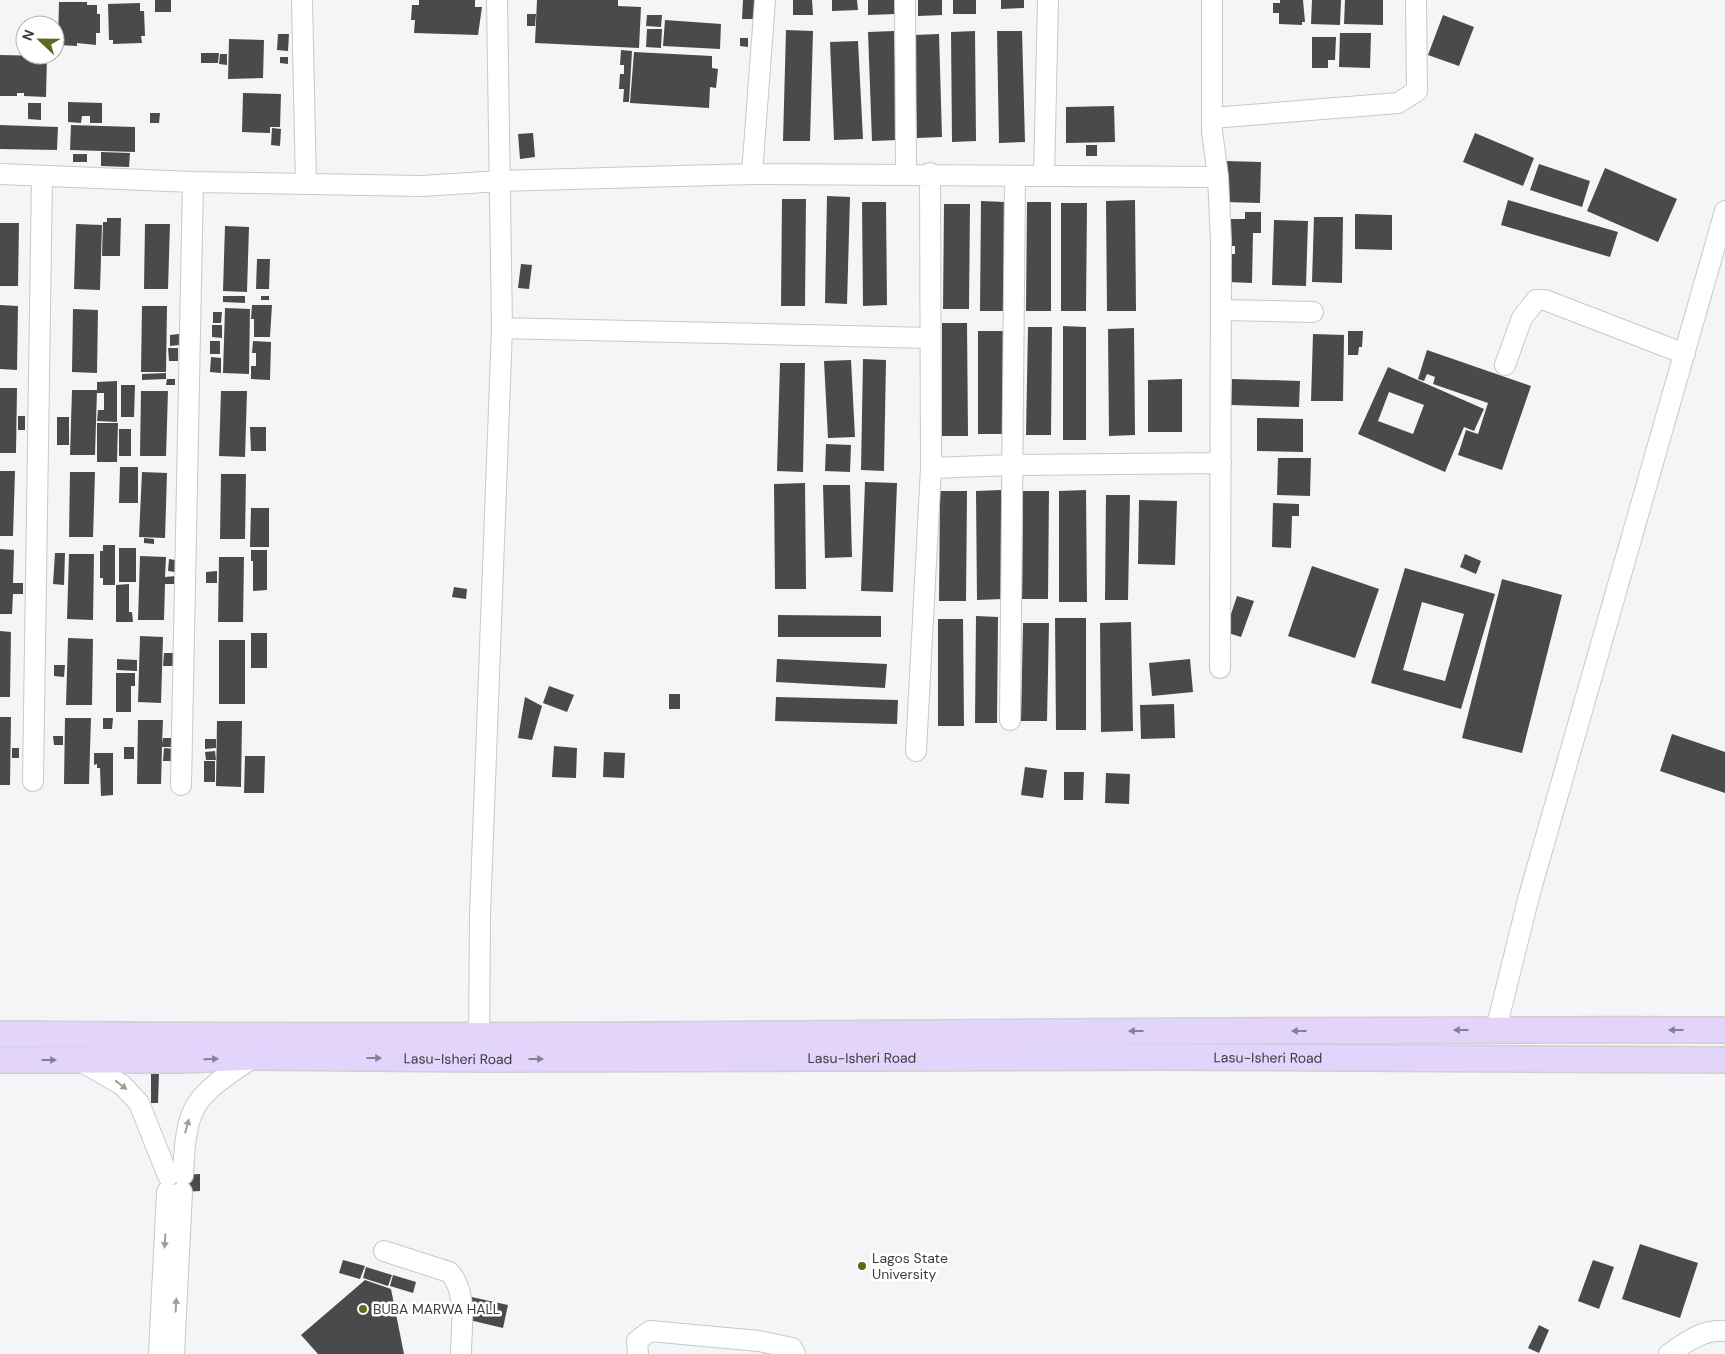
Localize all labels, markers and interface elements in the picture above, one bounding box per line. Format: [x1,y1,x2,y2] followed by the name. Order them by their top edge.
[15,15,65,65] north arrow
[18,27,38,43] text: N
[1453,1026,1469,1034] one-way arrow
[1668,1026,1684,1034] one-way arrow
[1128,1027,1144,1035] one-way arrow
[1291,1027,1307,1035] one-way arrow
[1213,1048,1322,1067] street label: Lasu-Isheri Road
[403,1049,512,1068] street label: Lasu-Isheri Road
[807,1049,916,1067] street label: Lasu-Isheri Road
[366,1054,382,1062] one-way arrow
[203,1055,219,1063] one-way arrow
[528,1055,544,1063] one-way arrow
[41,1056,57,1064] one-way arrow
[114,1080,128,1090] one-way arrow
[183,1119,191,1134] one-way arrow
[160,1233,168,1249] one-way arrow
[872,1249,948,1283] place label: Lagos State University
[856,1260,868,1272] marker: Lagos State University
[173,1297,181,1313] one-way arrow
[373,1300,500,1318] place label: BUBA MARWA HALL
[357,1303,369,1315] marker: BUBA MARWA HALL

